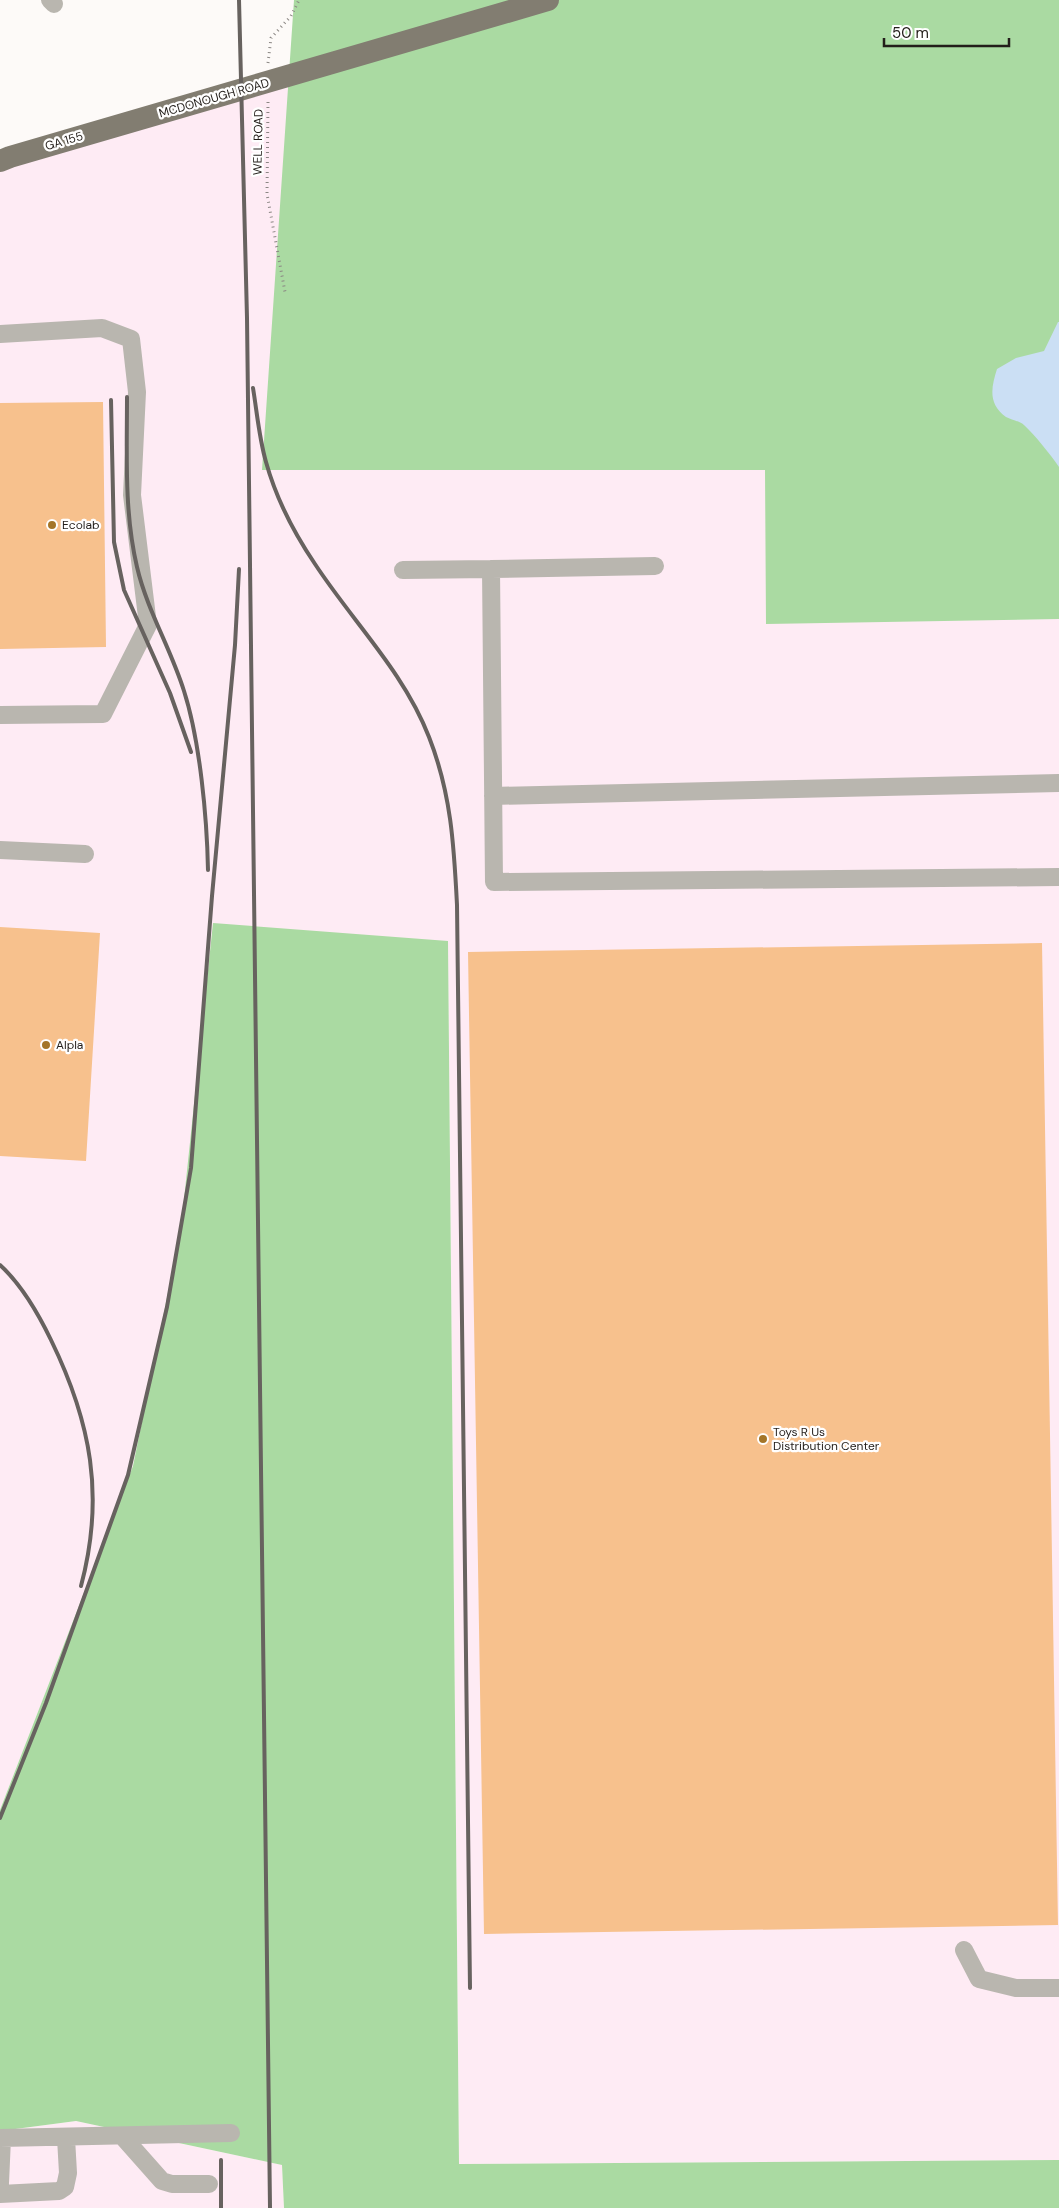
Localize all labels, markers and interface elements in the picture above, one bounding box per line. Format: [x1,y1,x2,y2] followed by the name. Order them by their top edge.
[884,15,1009,47] scale bar
[892,23,929,43] text: 50 m
[157,75,271,121] street label: MCDONOUGH ROAD
[249,109,267,175] street label: WELL ROAD
[43,128,85,154] street label: GA 155
[62,517,99,533] place label: Ecolab
[46,519,58,531] marker: Ecolab
[56,1037,83,1053] place label: Alpla
[40,1039,52,1051] marker: Alpla
[773,1424,880,1454] place label: Toys R Us Distribution Center
[757,1433,769,1445] marker: Toys R Us Distribution Center

